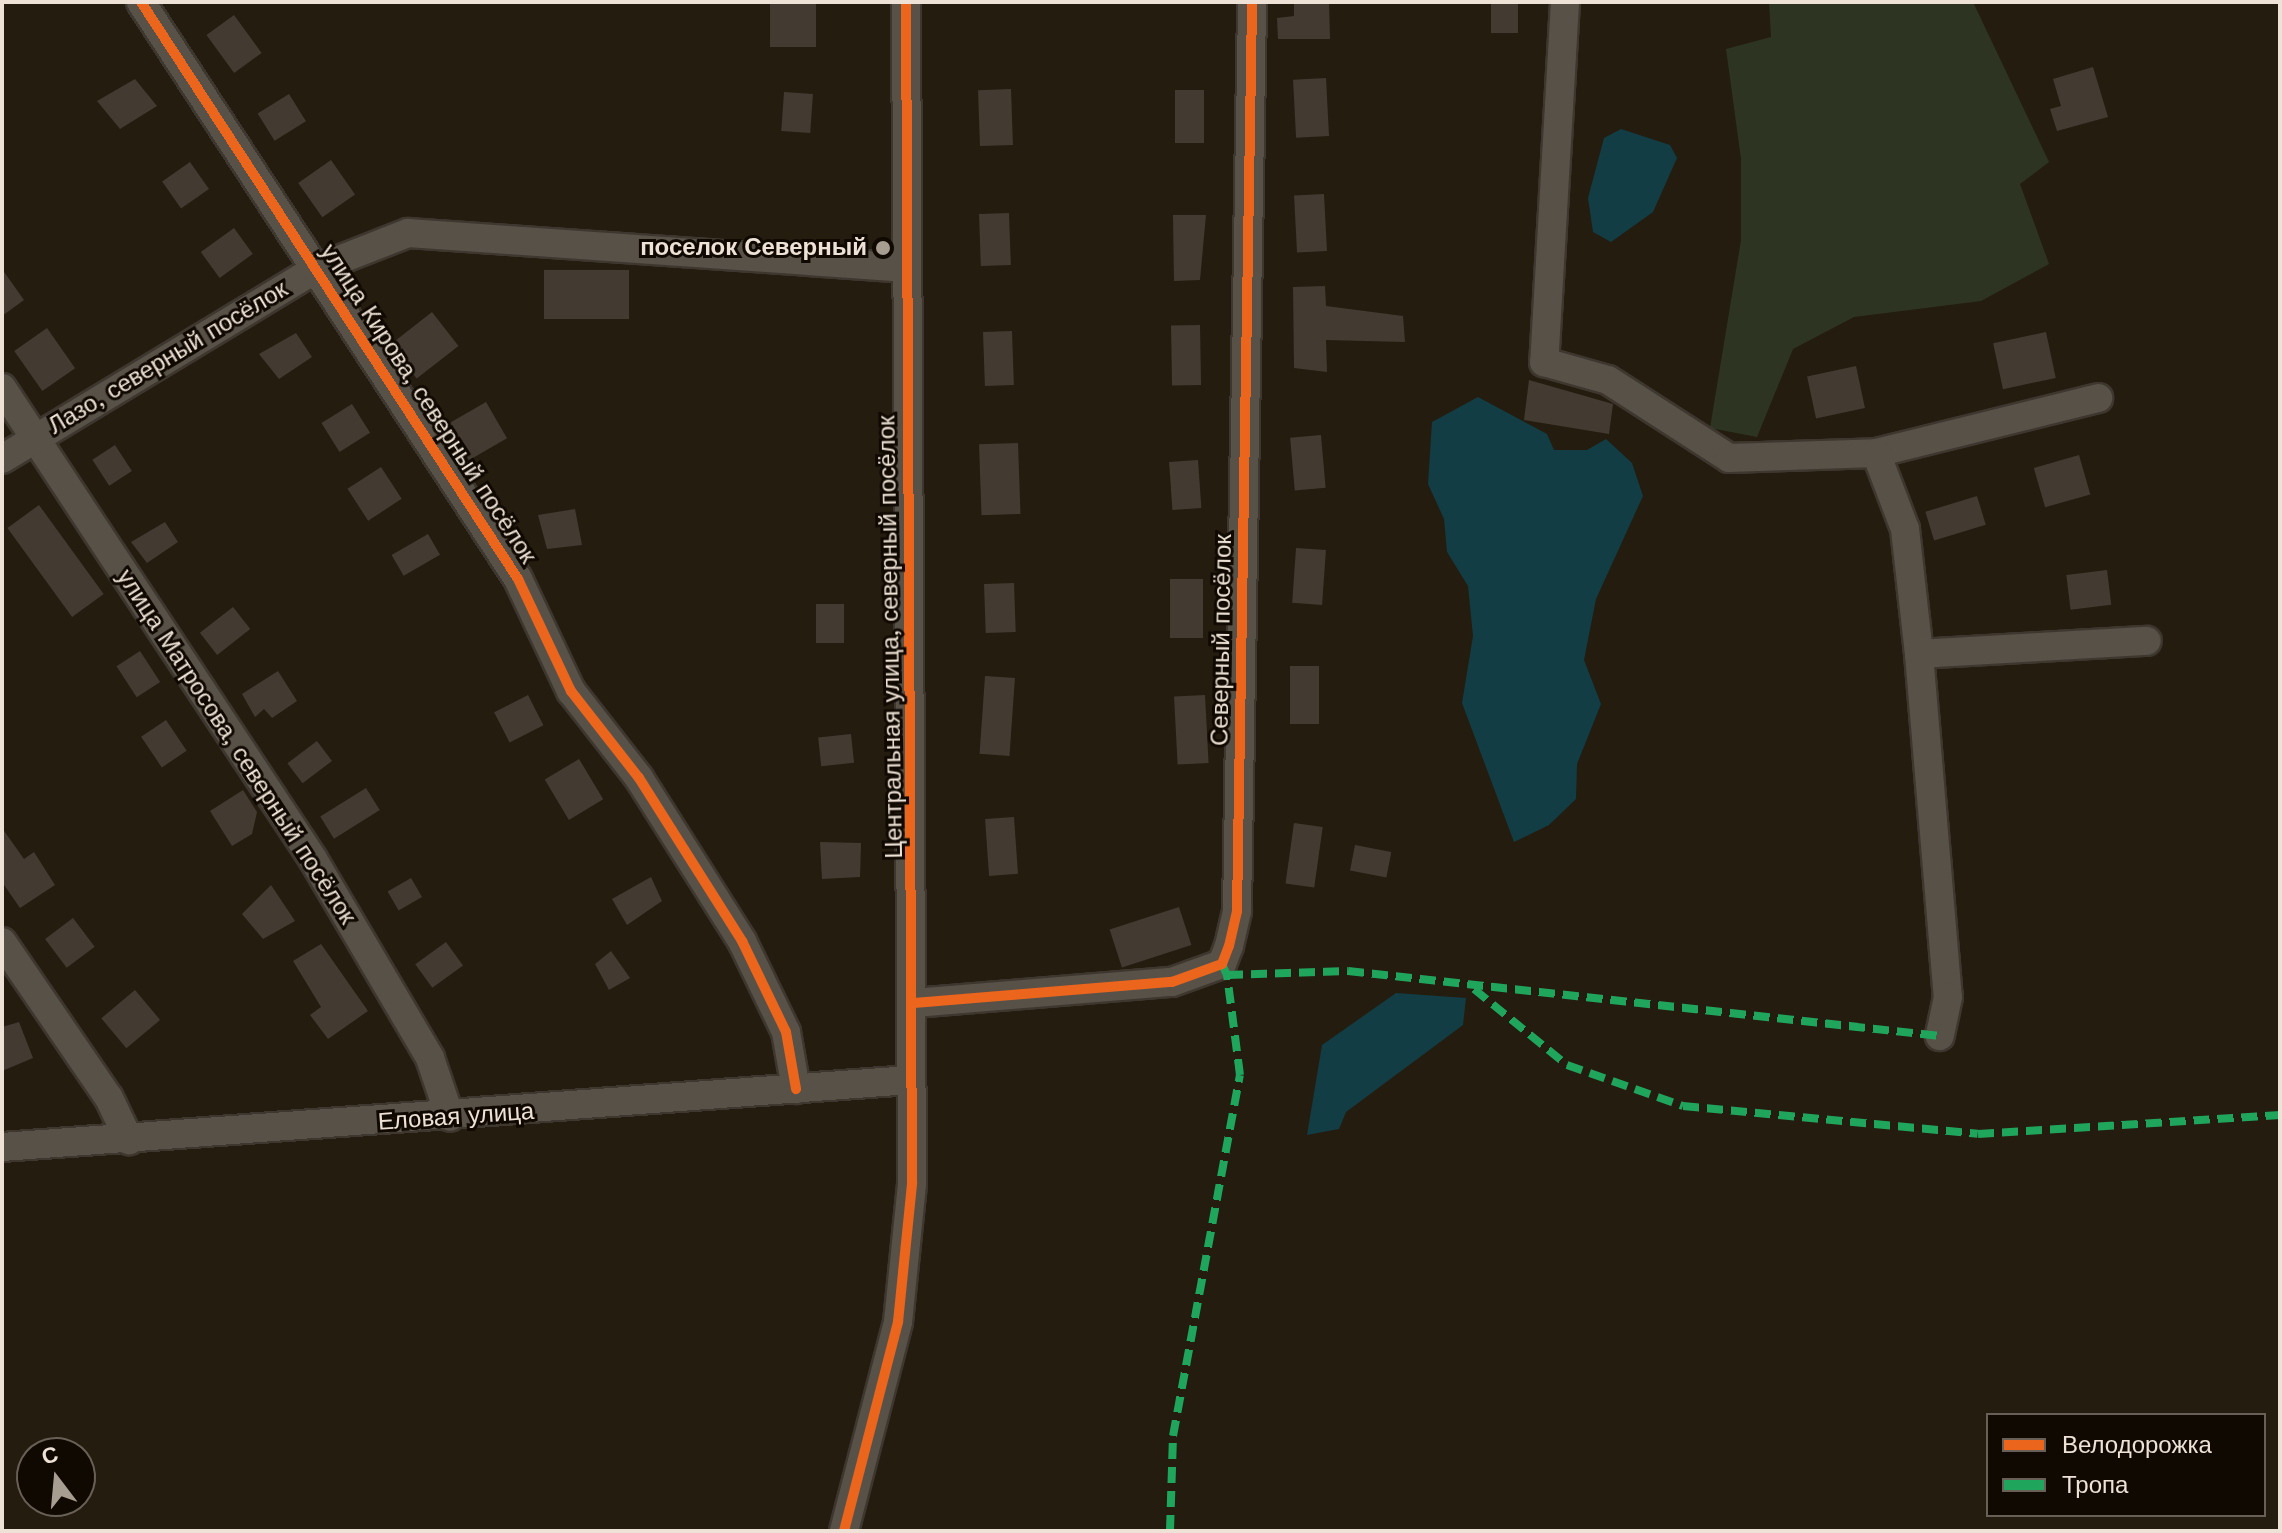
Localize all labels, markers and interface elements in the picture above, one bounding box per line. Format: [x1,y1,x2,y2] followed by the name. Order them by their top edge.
[640,234,867,262] place label: поселок Северный
[314,239,542,569] street label: улица Кирова, северный посёлок
[874,239,892,257] marker: поселок Северный
[43,275,293,441] street label: Лазо, северный посёлок
[873,415,909,859] street label: Центральная улица, северный посёлок
[1206,534,1238,746] street label: Северный посёлок
[110,564,362,930] street label: улица Матросова, северный посёлок
[377,1097,535,1137] street label: Еловая улица
[1986,1413,2266,1517] legend
[2062,1431,2212,1459] text: Велодорожка
[16,1437,96,1517] north arrow
[39,1441,61,1470] text: С
[2062,1471,2128,1499] text: Тропа

